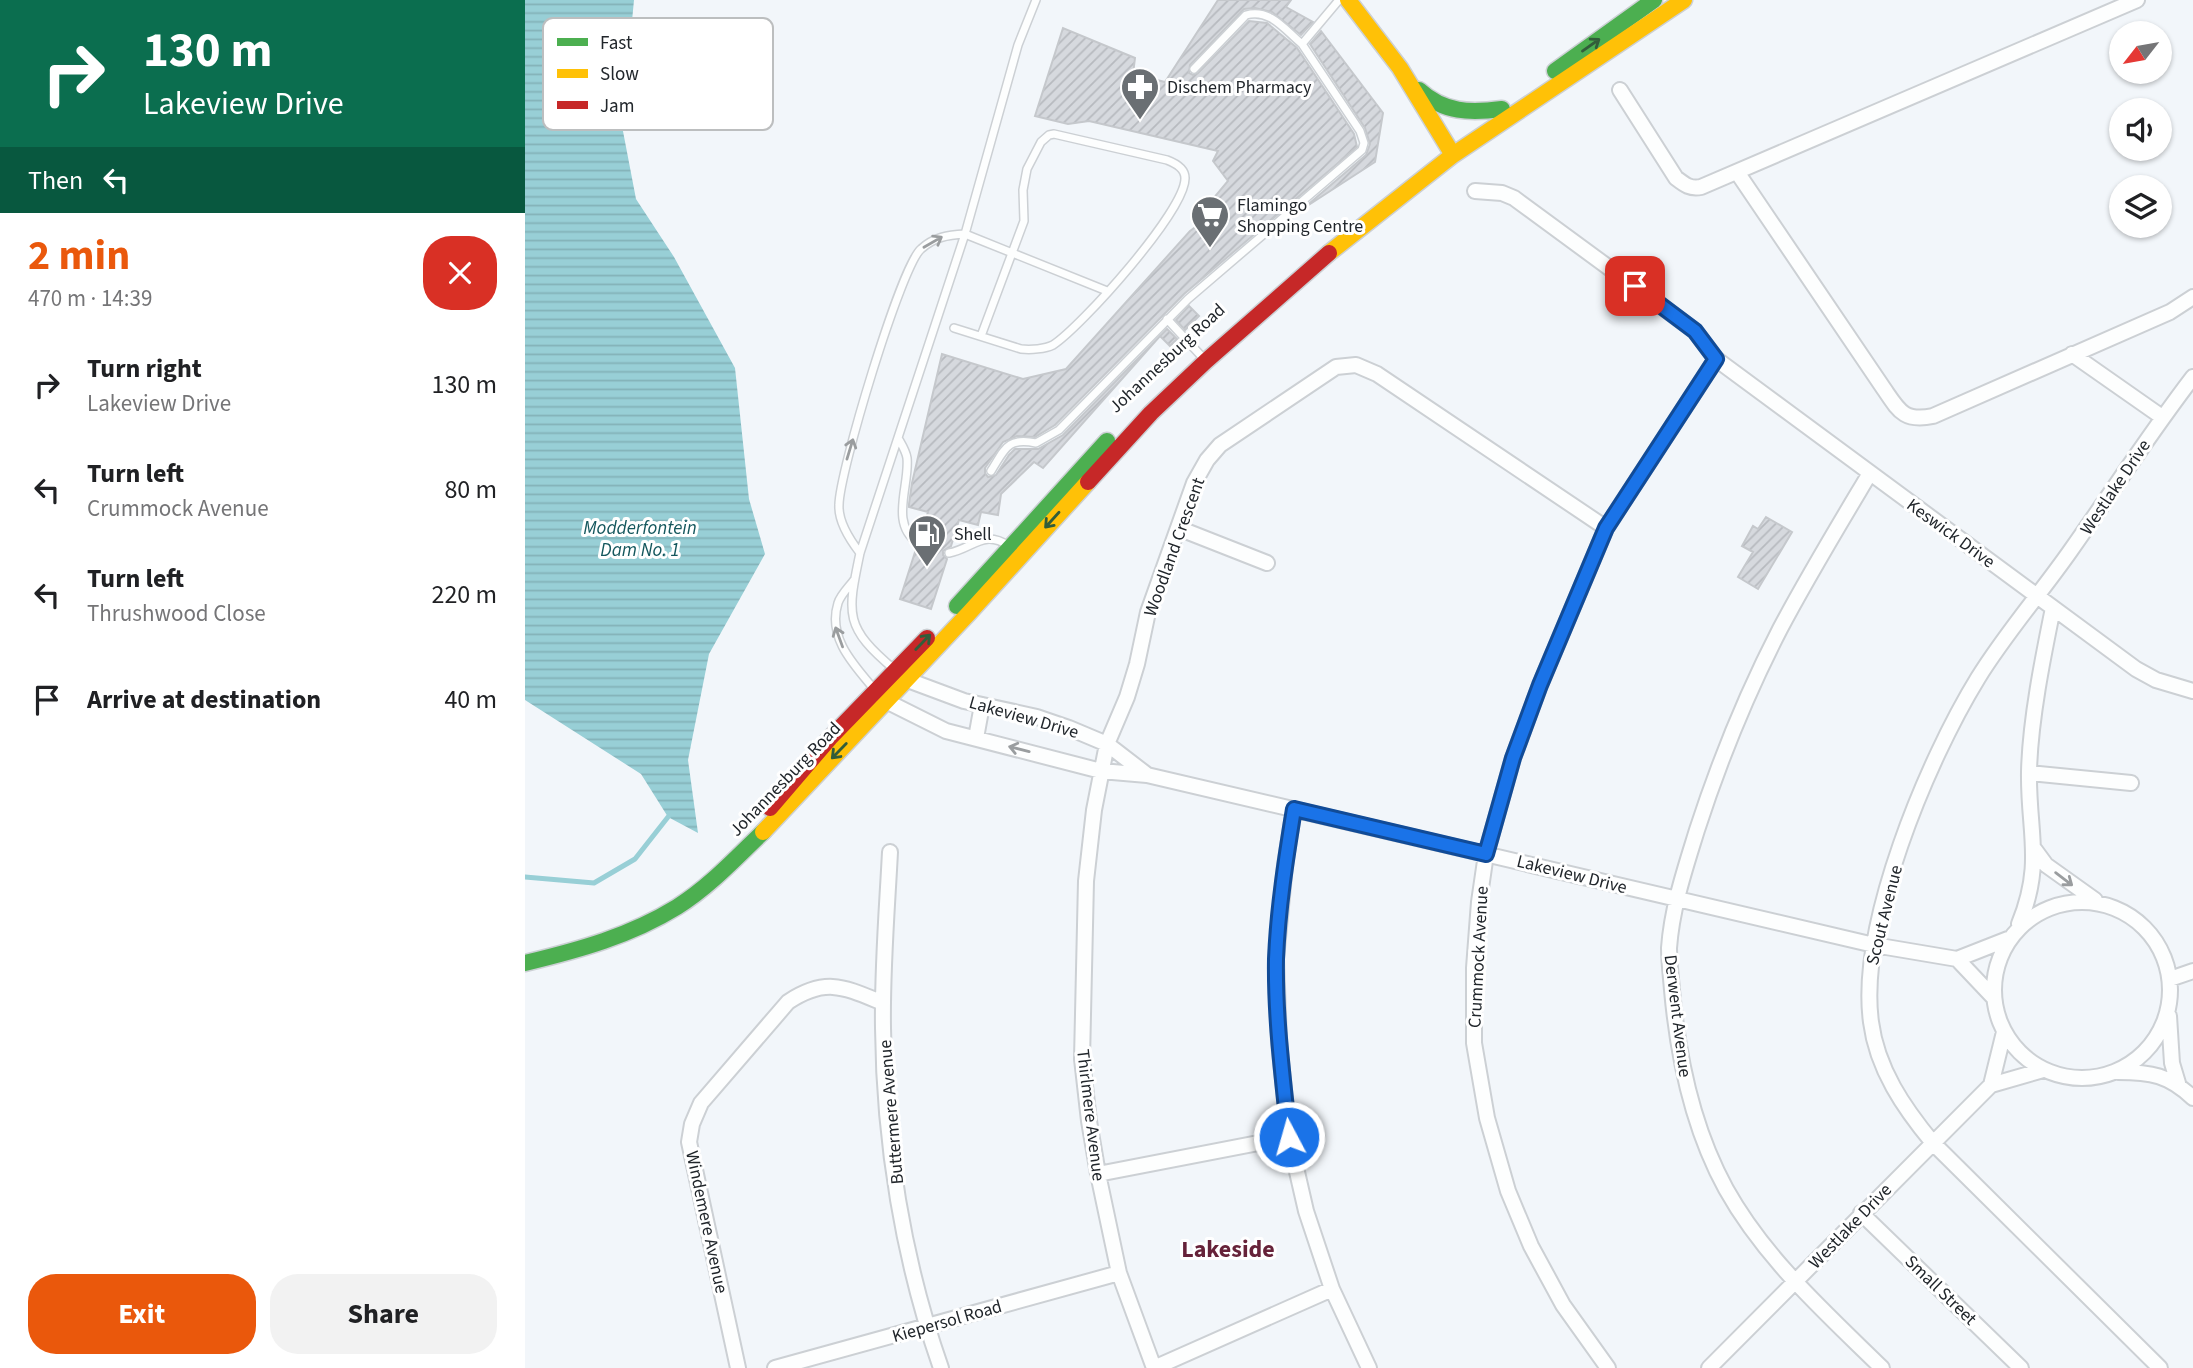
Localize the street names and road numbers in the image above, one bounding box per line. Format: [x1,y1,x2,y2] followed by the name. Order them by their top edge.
[1104,298,1231,419] street label: Johannesburg Road
[2074,435,2157,540] street label: Westlake Drive
[1138,474,1211,620] street label: Woodland Crescent
[1901,493,2000,574] street label: Keswick Drive
[966,690,1082,745] street label: Lakeview Drive
[724,717,847,842] street label: Johannesburg Road
[1514,849,1630,900] street label: Lakeview Drive
[1860,862,1909,968] street label: Scout Avenue
[1462,885,1495,1029] street label: Crummock Avenue
[1658,953,1697,1079] street label: Derwent Avenue
[873,1039,910,1185] street label: Buttermere Avenue
[1070,1048,1111,1182] street label: Thirlmere Avenue
[679,1148,734,1296] street label: Windemere Avenue
[1803,1178,1898,1275] street label: Westlake Drive
[1899,1250,1982,1331] street label: Small Street
[889,1294,1005,1349] street label: Kiepersol Road

